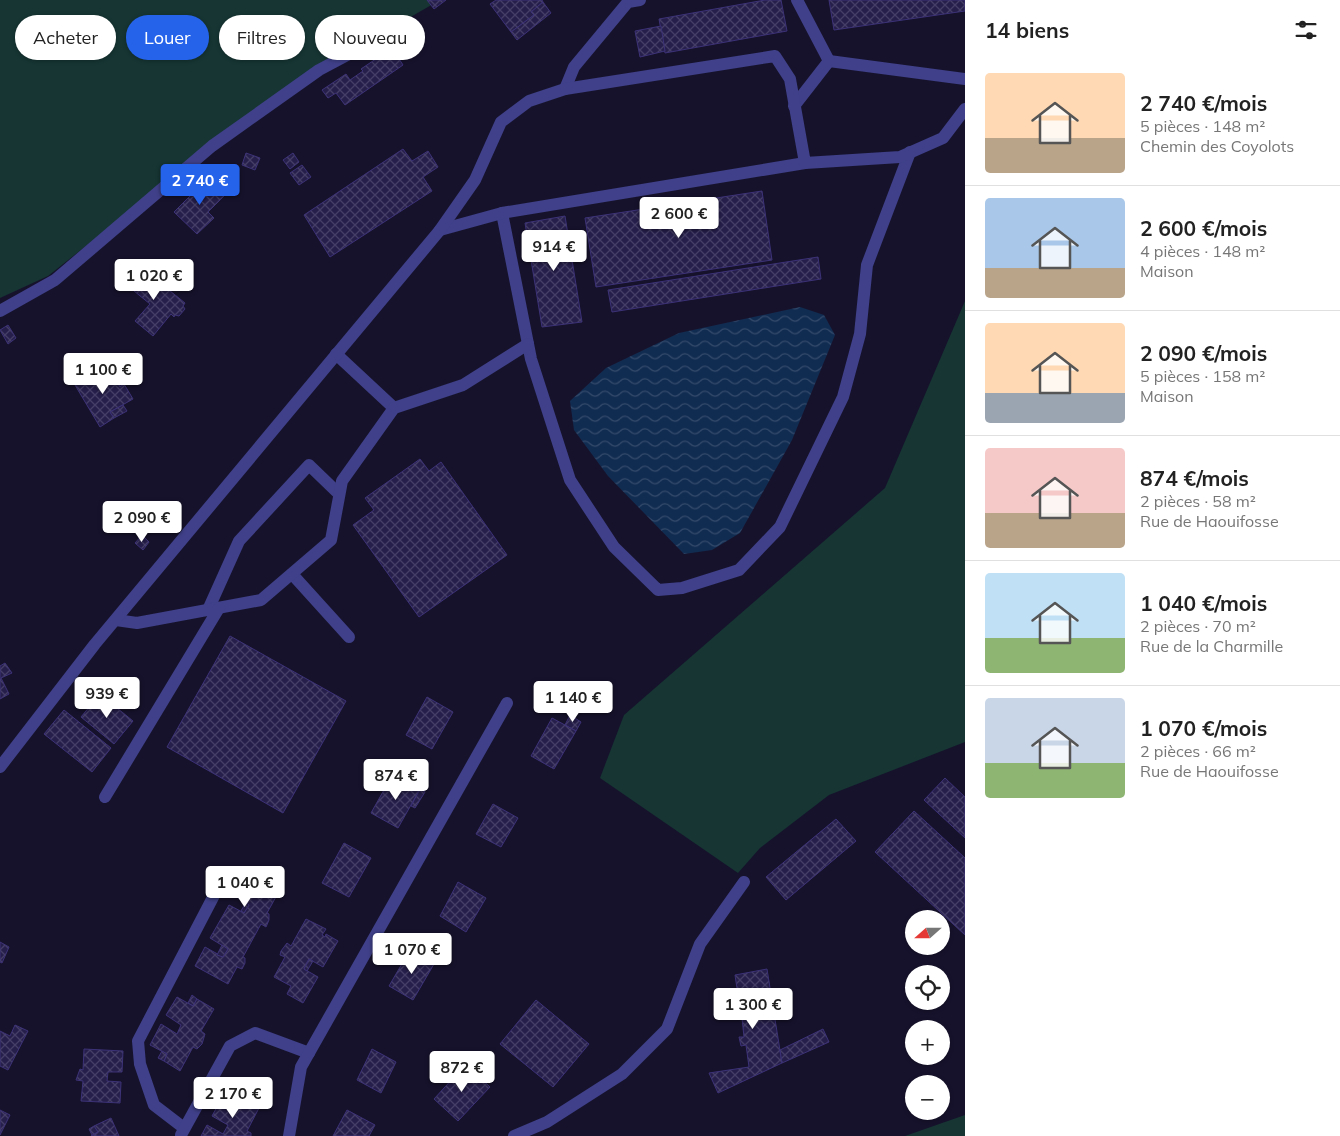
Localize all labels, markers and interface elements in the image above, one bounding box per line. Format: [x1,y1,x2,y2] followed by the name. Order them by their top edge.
[15,15,116,60] chip: Acheter
[126,15,209,60] chip: Louer
[219,15,305,60] chip: Filtres
[315,15,425,60] chip: Nouveau
[1292,16,1320,44] icon: filters
[985,17,1069,43] text: 14 biens
[1140,90,1267,116] text: 2 740 €/mois
[1025,93,1085,153] icon: home
[1140,116,1265,136] text: 5 pièces · 148 m²
[1140,136,1294,156] text: Chemin des Coyolots
[154,164,246,206] pin: 2 740 €
[172,170,228,190] text: 2 740 €
[633,196,725,239] pin: 2 600 €
[651,203,707,223] text: 2 600 €
[1140,215,1267,241] text: 2 600 €/mois
[1025,218,1085,278] icon: home
[519,230,589,272] pin: 914 €
[533,236,575,256] text: 914 €
[1140,241,1265,261] text: 4 pièces · 148 m²
[108,258,200,301] pin: 1 020 €
[1140,261,1194,281] text: Maison
[126,265,182,285] text: 1 020 €
[1140,340,1267,366] text: 2 090 €/mois
[1025,343,1085,403] icon: home
[57,352,149,395] pin: 1 100 €
[75,359,131,379] text: 1 100 €
[1140,366,1265,386] text: 5 pièces · 158 m²
[1140,386,1194,406] text: Maison
[1140,465,1249,491] text: 874 €/mois
[1025,468,1085,528] icon: home
[1140,491,1256,511] text: 2 pièces · 58 m²
[96,500,188,543] pin: 2 090 €
[114,507,170,527] text: 2 090 €
[1140,511,1279,531] text: Rue de Haouifosse
[1140,590,1267,616] text: 1 040 €/mois
[1025,593,1085,653] icon: home
[1140,616,1256,636] text: 2 pièces · 70 m²
[1140,636,1283,656] text: Rue de la Charmille
[72,676,142,719] pin: 939 €
[527,680,619,723] pin: 1 140 €
[86,683,128,703] text: 939 €
[545,687,601,707] text: 1 140 €
[1140,715,1267,741] text: 1 070 €/mois
[1025,718,1085,778] icon: home
[1140,741,1256,761] text: 2 pièces · 66 m²
[361,758,431,801] pin: 874 €
[1140,761,1279,781] text: Rue de Haouifosse
[375,765,417,785] text: 874 €
[199,866,291,908] pin: 1 040 €
[217,872,273,892] text: 1 040 €
[905,910,950,955] north arrow
[905,910,950,1120] map controls
[366,932,458,975] pin: 1 070 €
[384,939,440,959] text: 1 070 €
[905,965,950,1010] button: locate
[707,988,799,1030] pin: 1 300 €
[725,994,781,1014] text: 1 300 €
[905,1020,950,1065] button: +
[427,1050,497,1093] pin: 872 €
[441,1057,483,1077] text: 872 €
[905,1075,950,1120] button: −
[187,1076,279,1119] pin: 2 170 €
[205,1083,261,1103] text: 2 170 €

